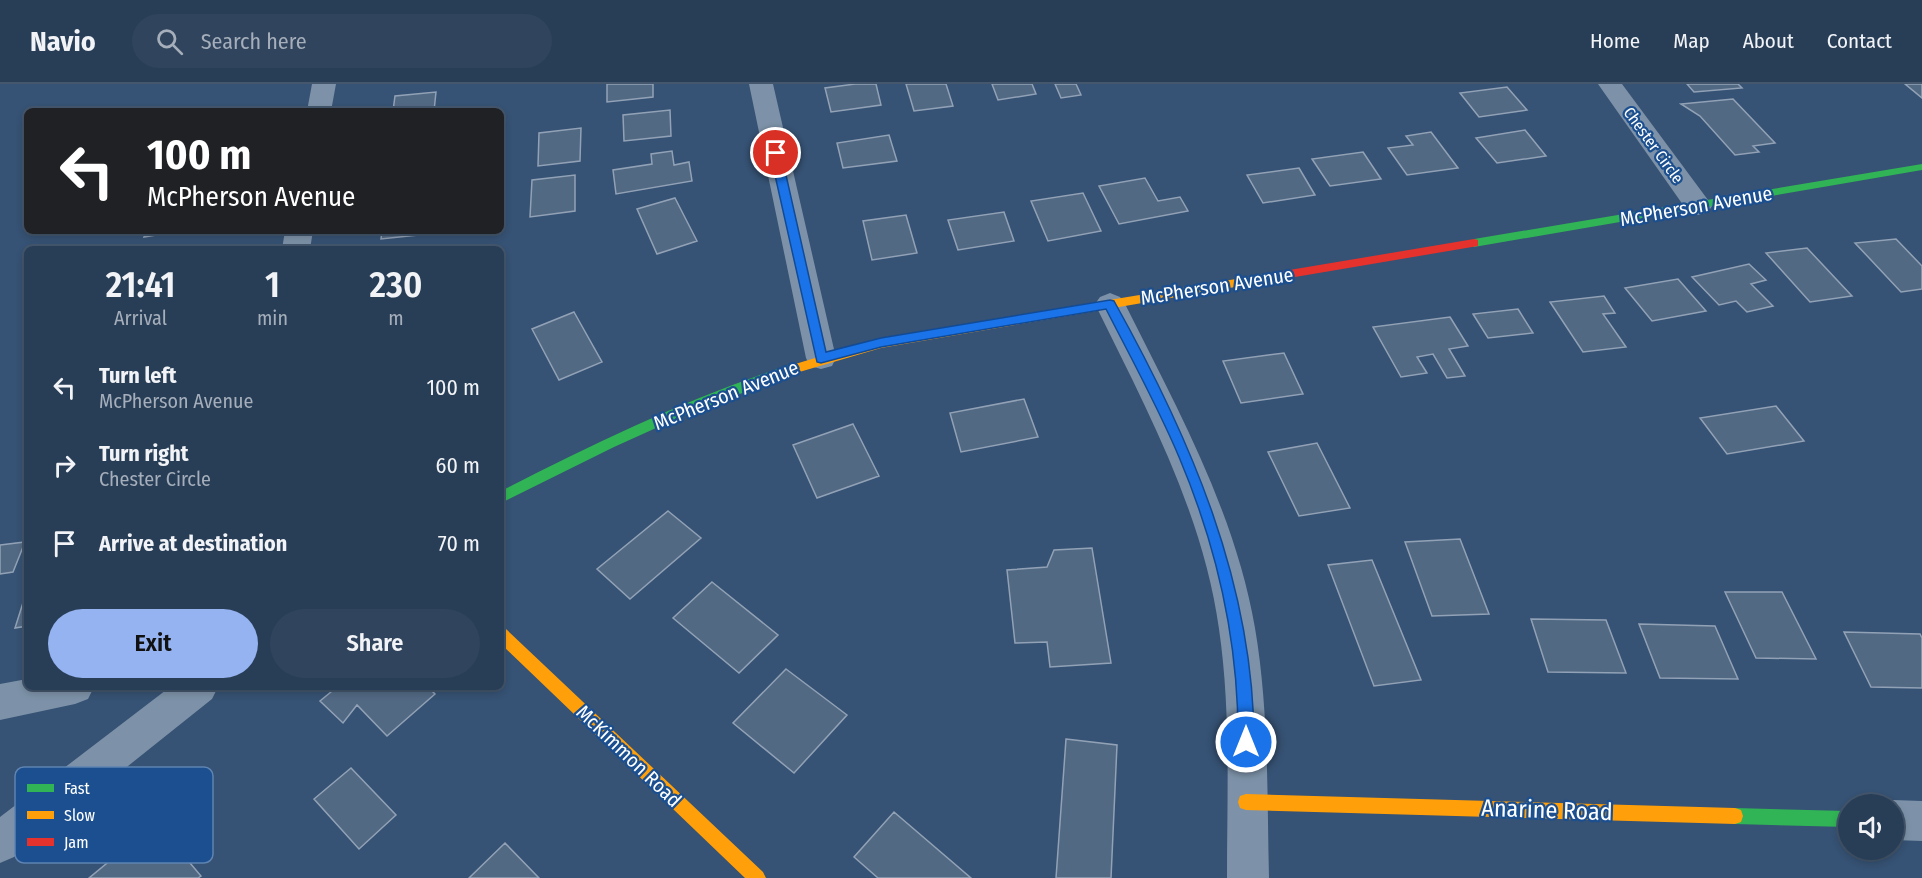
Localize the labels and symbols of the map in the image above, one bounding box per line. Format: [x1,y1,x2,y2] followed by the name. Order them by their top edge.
[1620,103,1688,187] street label: Chester Circle
[750,127,801,178] pin
[1618,181,1774,231] street label: McPherson Avenue
[1139,262,1295,310] street label: McPherson Avenue
[650,355,802,435] street label: McPherson Avenue
[572,700,686,812] street label: McKimmon Road
[1214,710,1278,774] position arrow
[15,767,213,863] legend
[64,779,91,798] text: Fast
[1481,794,1613,826] street label: Anarine Road
[64,806,95,825] text: Slow
[64,833,89,852] text: Jam

